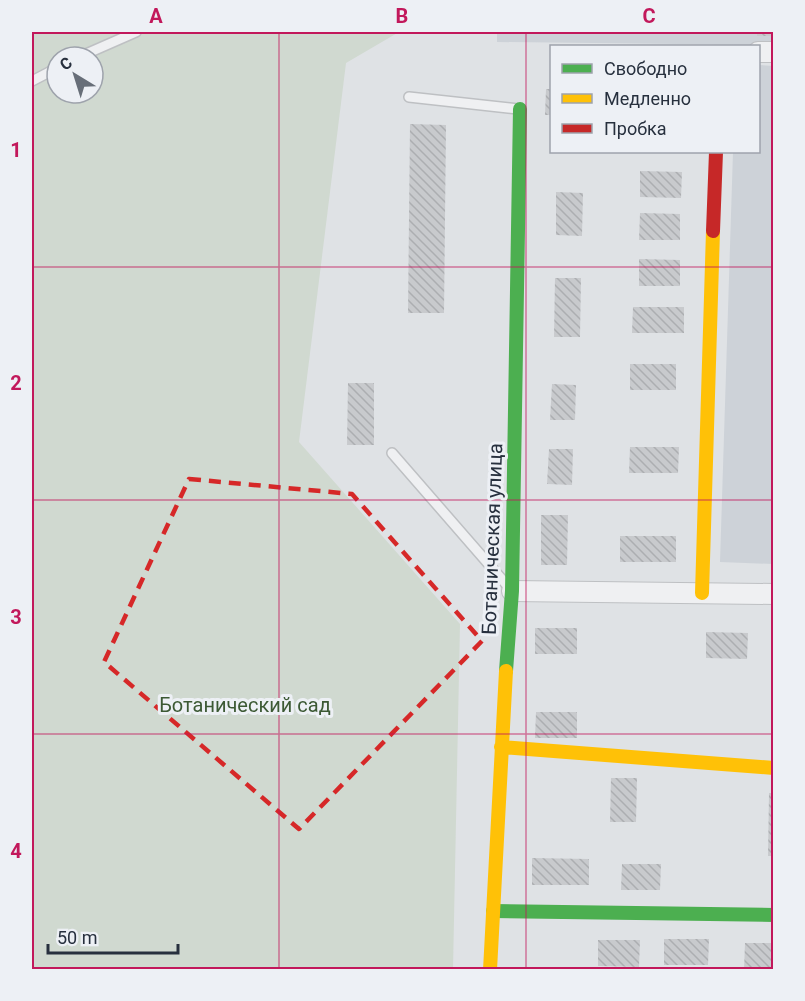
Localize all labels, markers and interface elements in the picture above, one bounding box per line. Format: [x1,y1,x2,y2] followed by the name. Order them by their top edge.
[149,4,163,28] text: A
[396,4,408,28] text: B
[642,4,656,28] text: C
[45,45,105,105] north arrow
[550,45,760,153] legend
[56,53,76,74] text: С
[604,58,687,79] text: Свободно
[604,88,691,109] text: Медленно
[604,118,667,139] text: Пробка
[10,138,22,162] text: 1
[10,371,22,395] text: 2
[477,443,507,635] street label: Ботаническая улица
[10,605,22,629] text: 3
[159,693,331,717] park label: Ботанический сад
[10,839,22,863] text: 4
[48,917,178,955] scale bar
[57,927,97,948] text: 50 m

